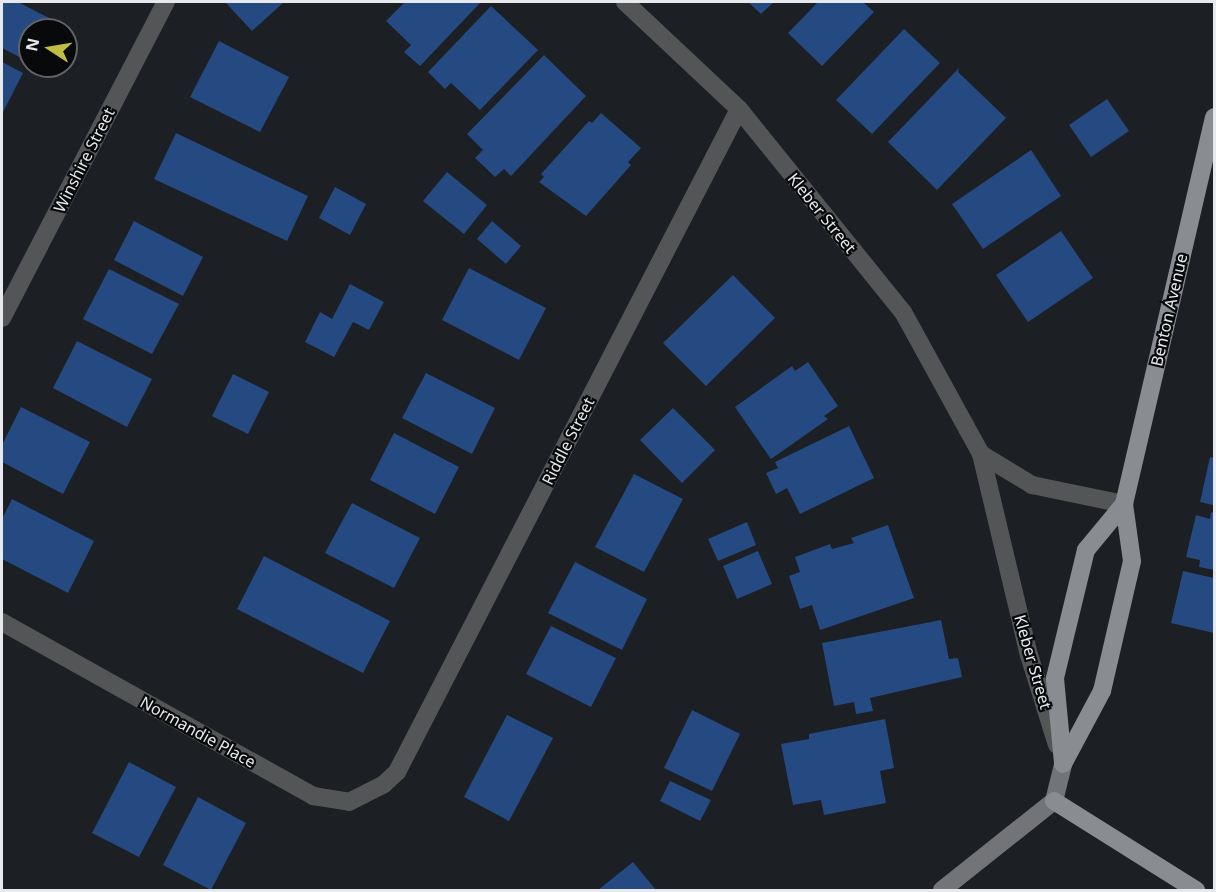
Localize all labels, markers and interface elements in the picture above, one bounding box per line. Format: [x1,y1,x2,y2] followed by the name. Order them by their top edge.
[18,18,78,78] north arrow
[20,36,44,53] text: N
[49,105,119,215] street label: Winshire Street
[784,169,860,257] street label: Kleber Street
[1147,252,1191,368] street label: Benton Avenue
[538,394,598,488] street label: Riddle Street
[1010,613,1056,711] street label: Kleber Street
[137,692,259,772] street label: Normandie Place

